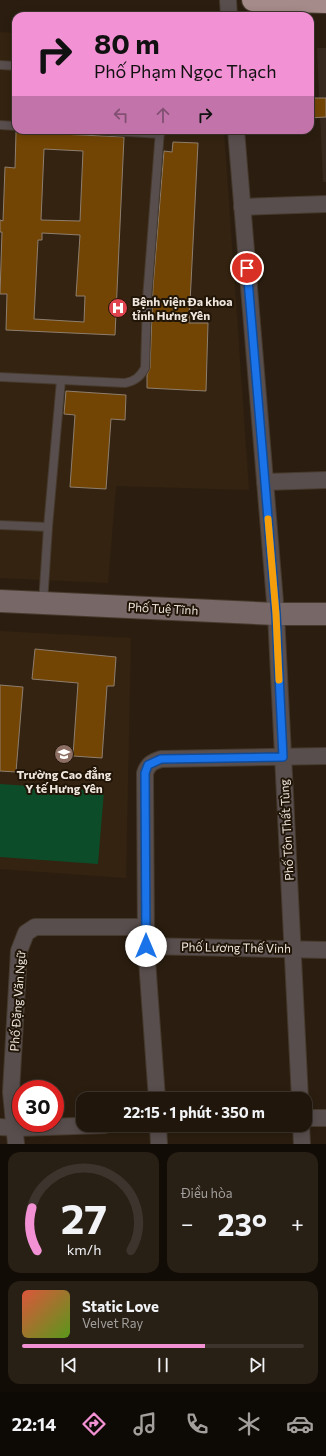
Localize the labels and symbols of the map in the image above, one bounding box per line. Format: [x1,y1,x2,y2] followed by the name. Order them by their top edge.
[230,251,264,285] pin
[132,294,233,322] place label: Bệnh viện Đa khoa tỉnh Hưng Yên
[107,297,129,319] hospital icon: Bệnh viện Đa khoa tỉnh Hưng Yên
[127,599,199,617] street label: Phố Tuệ Tĩnh
[53,743,75,765] school or university icon: Trường Cao đẳng Y tế Hưng Yên
[17,767,112,795] place label: Trường Cao đẳng Y tế Hưng Yên
[276,778,296,881] street label: Phố Tôn Thất Tùng
[125,925,167,967] position arrow
[181,939,291,955] street label: Phố Lương Thế Vinh
[7,950,28,1052] street label: Phố Đặng Văn Ngữ
[12,1080,64,1132] speed limit sign: 30

